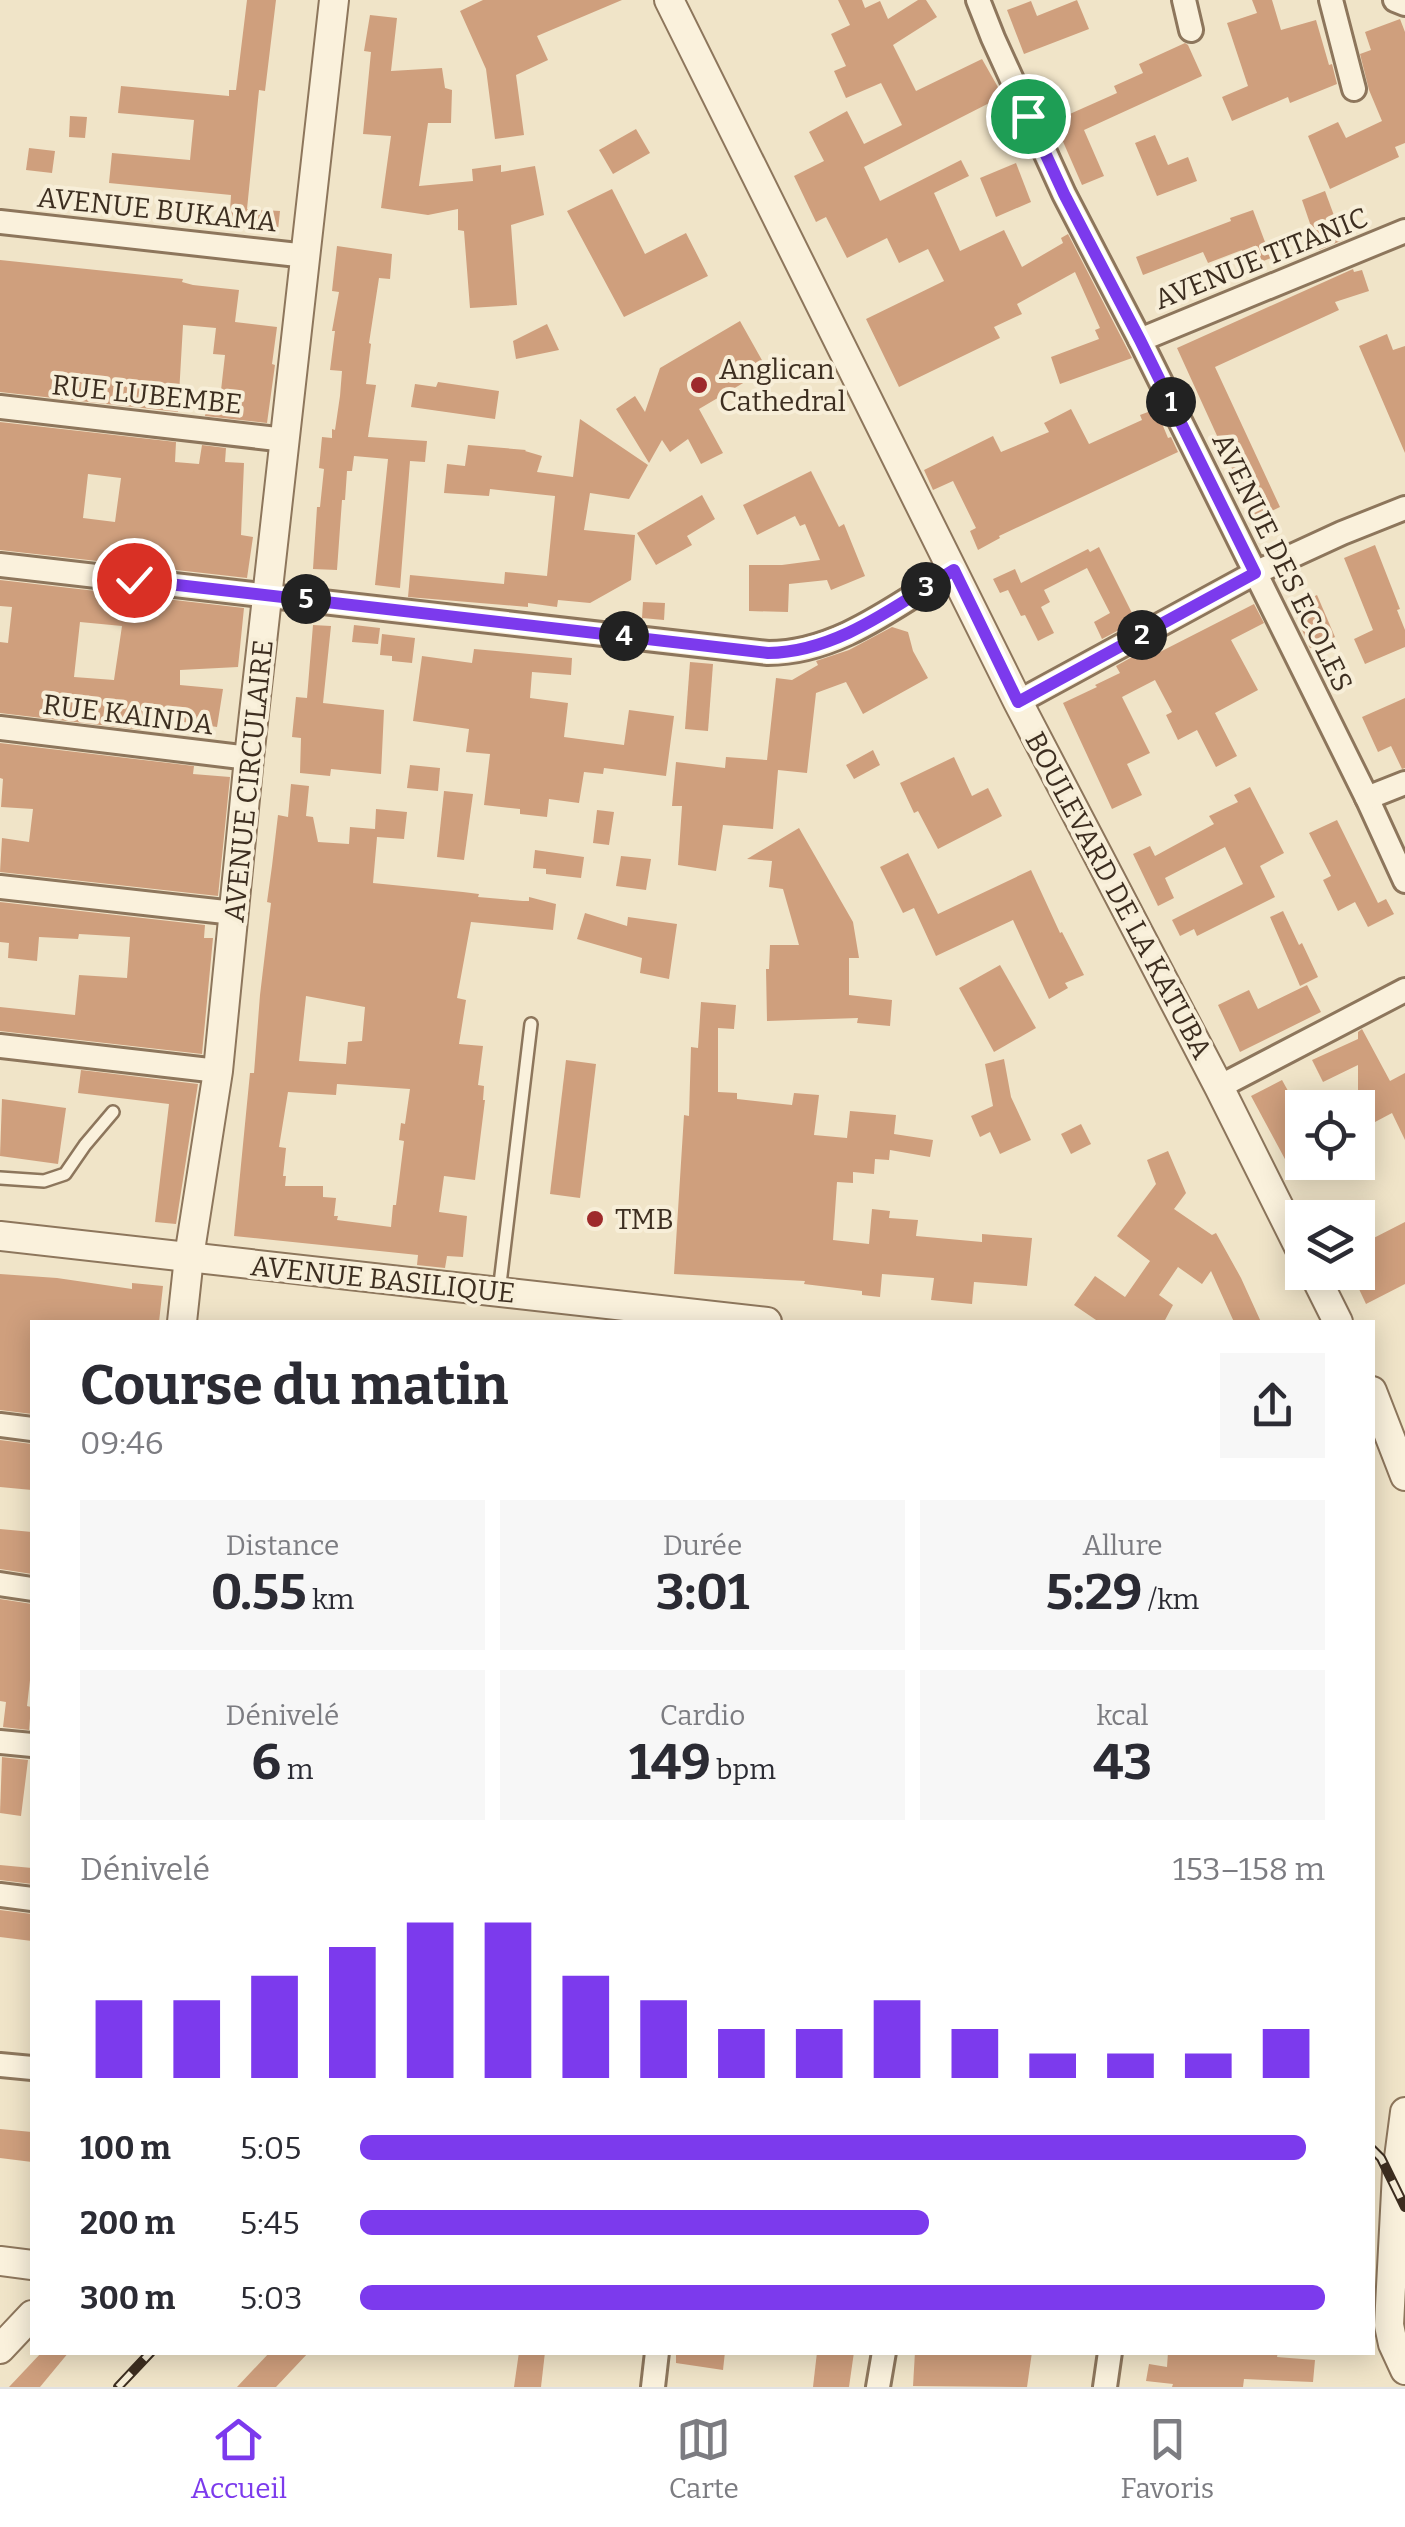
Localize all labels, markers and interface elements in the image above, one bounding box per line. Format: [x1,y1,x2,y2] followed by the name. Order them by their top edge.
[986,74,1071,159] pin
[1001,89,1056,144] icon: arrive
[36,181,278,238] street label: AVENUE BUKAMA
[1150,201,1373,316] street label: AVENUE TITANIC
[719,353,846,418] place label: Anglican Cathedral
[50,368,244,421] street label: RUE LUBEMBE
[688,374,710,396] marker: Anglican Cathedral
[1146,377,1196,427] pin: 1
[1165,385,1177,418] text: 1
[1206,428,1360,697] street label: AVENUE DES ECOLES
[92,538,177,623] pin
[107,553,162,608] icon: check
[901,562,951,612] pin: 3
[918,570,934,603] text: 3
[281,574,331,624] pin: 5
[298,582,314,615] text: 5
[1117,610,1167,660] pin: 2
[599,611,649,661] pin: 4
[1134,618,1150,651] text: 2
[615,619,633,652] text: 4
[217,638,280,924] street label: AVENUE CIRCULAIRE
[41,688,215,741] street label: RUE KAINDA
[1018,726,1219,1064] street label: BOULEVARD DE LA KATUBA
[1285,1090,1375,1290] map controls
[1285,1090,1375,1180] button: locate
[1285,1200,1375,1290] button: layers
[615,1203,674,1236] place label: TMB
[584,1208,606,1230] marker: TMB
[249,1249,517,1310] street label: AVENUE BASILIQUE
[80,1353,508,1419] text: Course du matin
[1220,1353,1325,1458] button: share
[80,1424,164,1462] text: 09:46
[226,1529,339,1562] text: Distance
[663,1529,742,1562] text: Durée
[1082,1529,1163,1562] text: Allure
[211,1562,307,1622] text: 0.55
[656,1562,749,1622] text: 3:01
[1046,1562,1142,1622] text: 5:29
[307,1583,354,1616] text: km
[1142,1583,1199,1616] text: /km
[226,1699,339,1732] text: Dénivelé
[660,1699,745,1732] text: Cardio
[1096,1699,1149,1732] text: kcal
[252,1732,281,1792] text: 6
[629,1732,711,1792] text: 149
[1093,1732,1152,1792] text: 43
[281,1753,313,1786] text: m
[711,1753,776,1786] text: bpm
[80,1850,210,1888] text: Dénivelé
[1173,1850,1325,1888] text: 153–158 m
[80,2129,171,2167] text: 100 m
[240,2129,301,2167] text: 5:05
[80,2204,175,2242] text: 200 m
[240,2204,300,2242] text: 5:45
[80,2279,175,2317] text: 300 m
[240,2279,303,2317] text: 5:03
[191,2412,287,2505] tab: Accueil
[669,2412,739,2505] tab: Carte
[1121,2412,1214,2505] tab: Favoris

